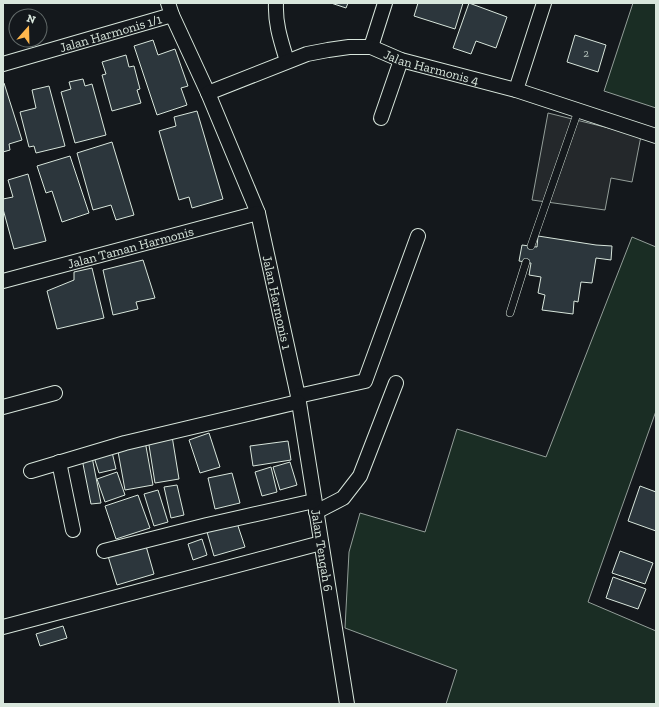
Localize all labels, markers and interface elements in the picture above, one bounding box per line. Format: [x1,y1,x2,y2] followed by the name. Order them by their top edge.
[8,8,48,48] north arrow
[58,11,163,55] street label: Jalan Harmonis 1/1
[25,12,38,27] text: N
[382,47,481,88] street label: Jalan Harmonis 4
[583,47,589,60] house number: 2
[66,223,196,271] street label: Jalan Taman Harmonis
[259,254,295,351] street label: Jalan Harmonis 1
[308,508,336,593] street label: Jalan Tengah 6

